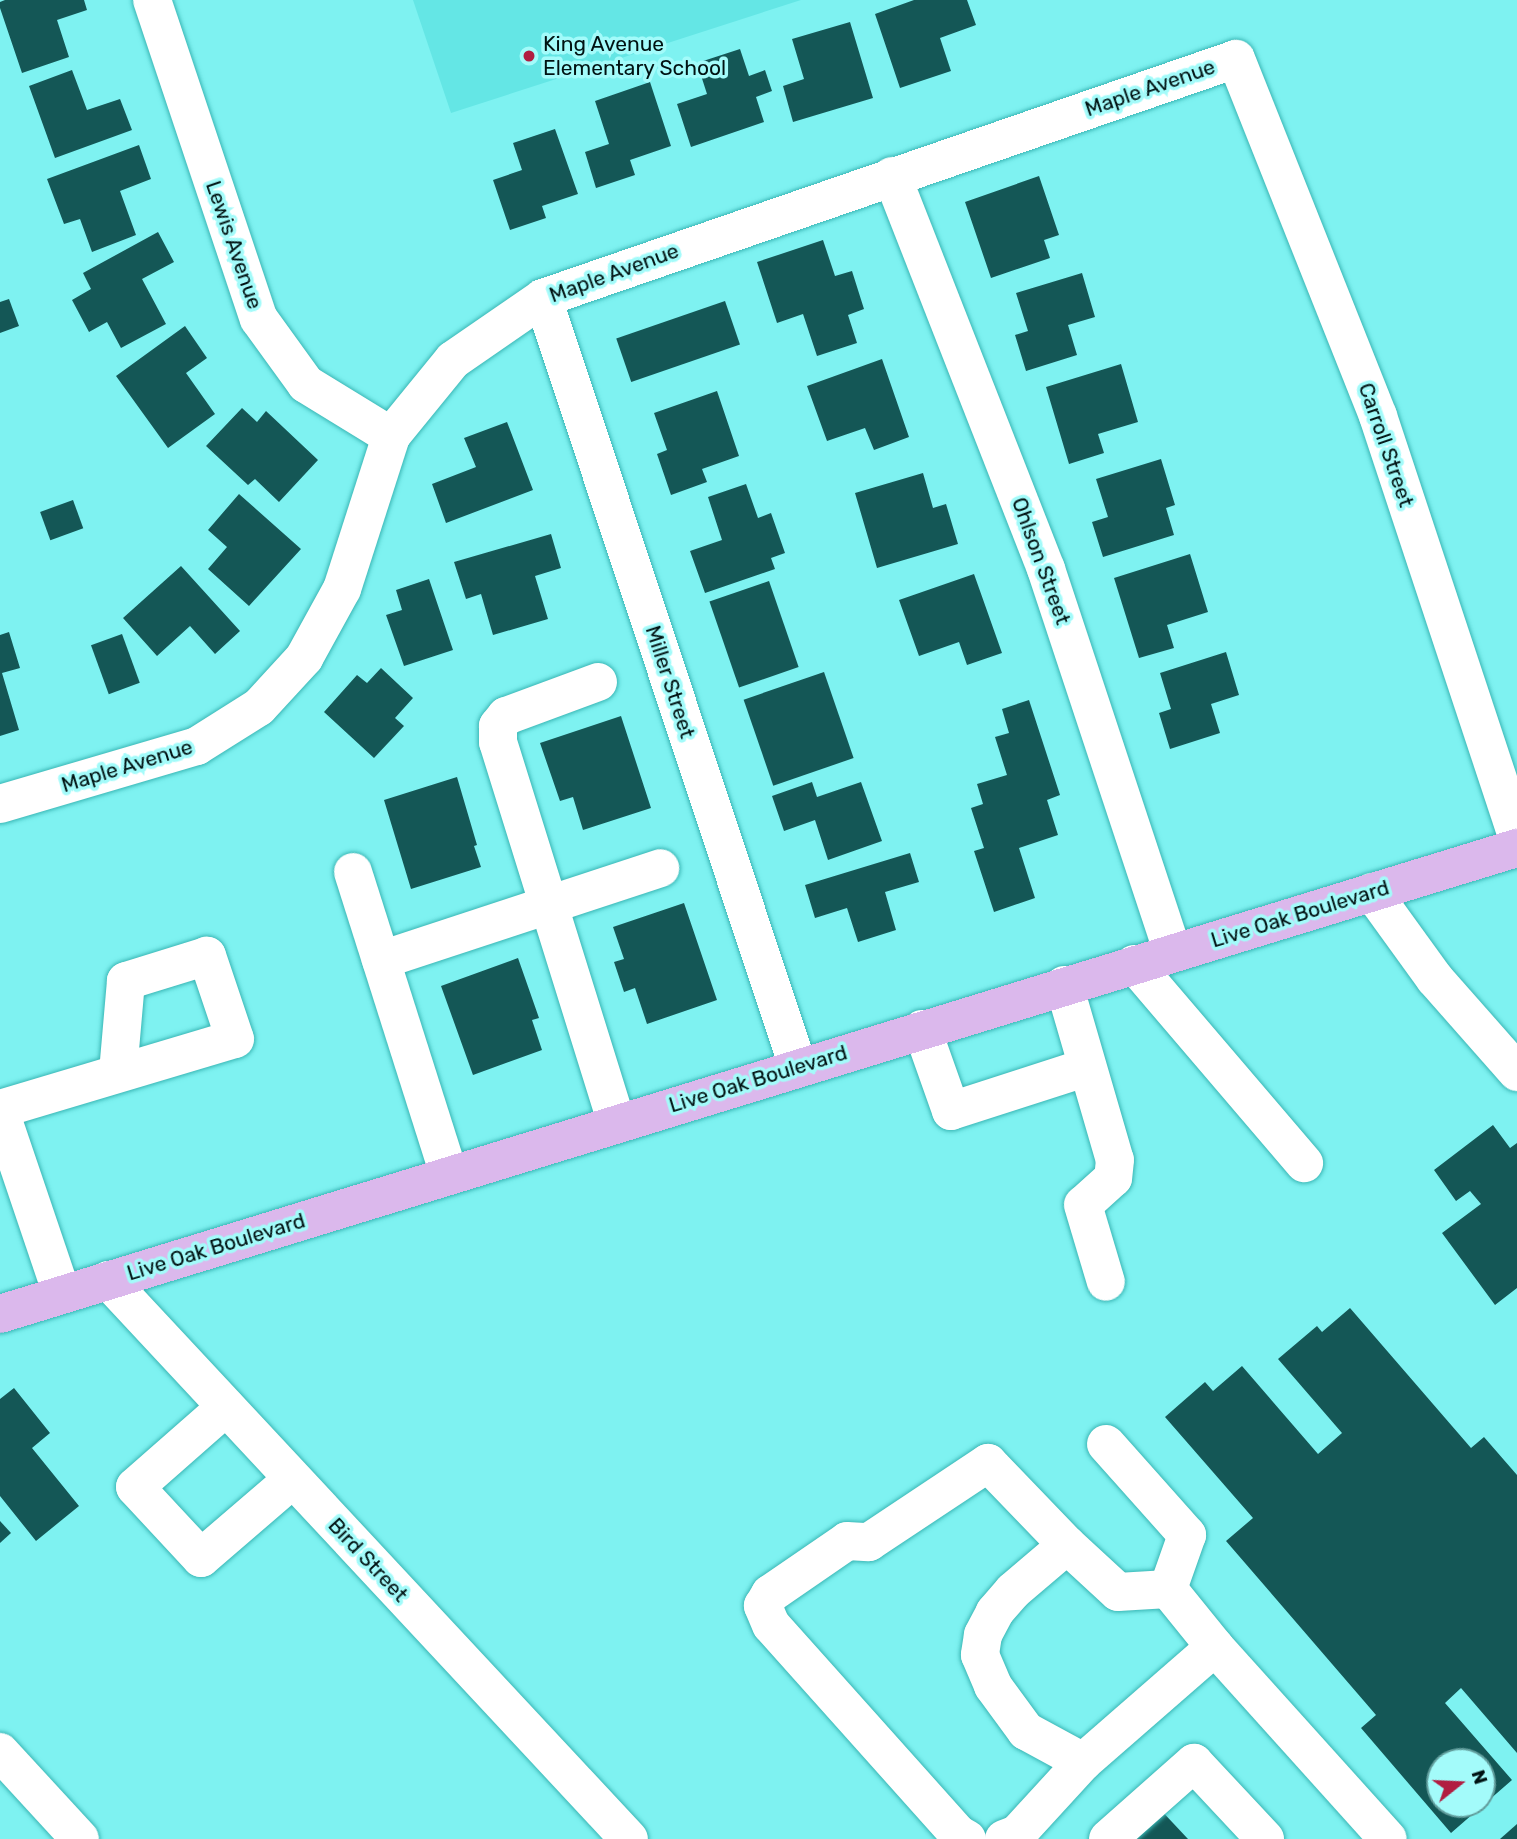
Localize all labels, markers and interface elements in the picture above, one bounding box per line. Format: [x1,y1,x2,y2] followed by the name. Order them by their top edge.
[543,31,727,81] place label: King Avenue Elementary School
[521,48,537,64] marker: King Avenue Elementary School
[1081,54,1219,122] street label: Maple Avenue
[200,177,268,313] street label: Lewis Avenue
[546,238,682,308] street label: Maple Avenue
[1353,380,1419,510] street label: Carroll Street
[1006,494,1076,628] street label: Ohlson Street
[640,622,700,742] street label: Miller Street
[58,734,196,798] street label: Maple Avenue
[1208,875,1392,953] street label: Live Oak Boulevard
[666,1040,850,1118] street label: Live Oak Boulevard
[124,1208,308,1286] street label: Live Oak Boulevard
[323,1513,413,1607] street label: Bird Street
[1426,1748,1496,1818] north arrow
[1466,1767,1493,1787] text: N

